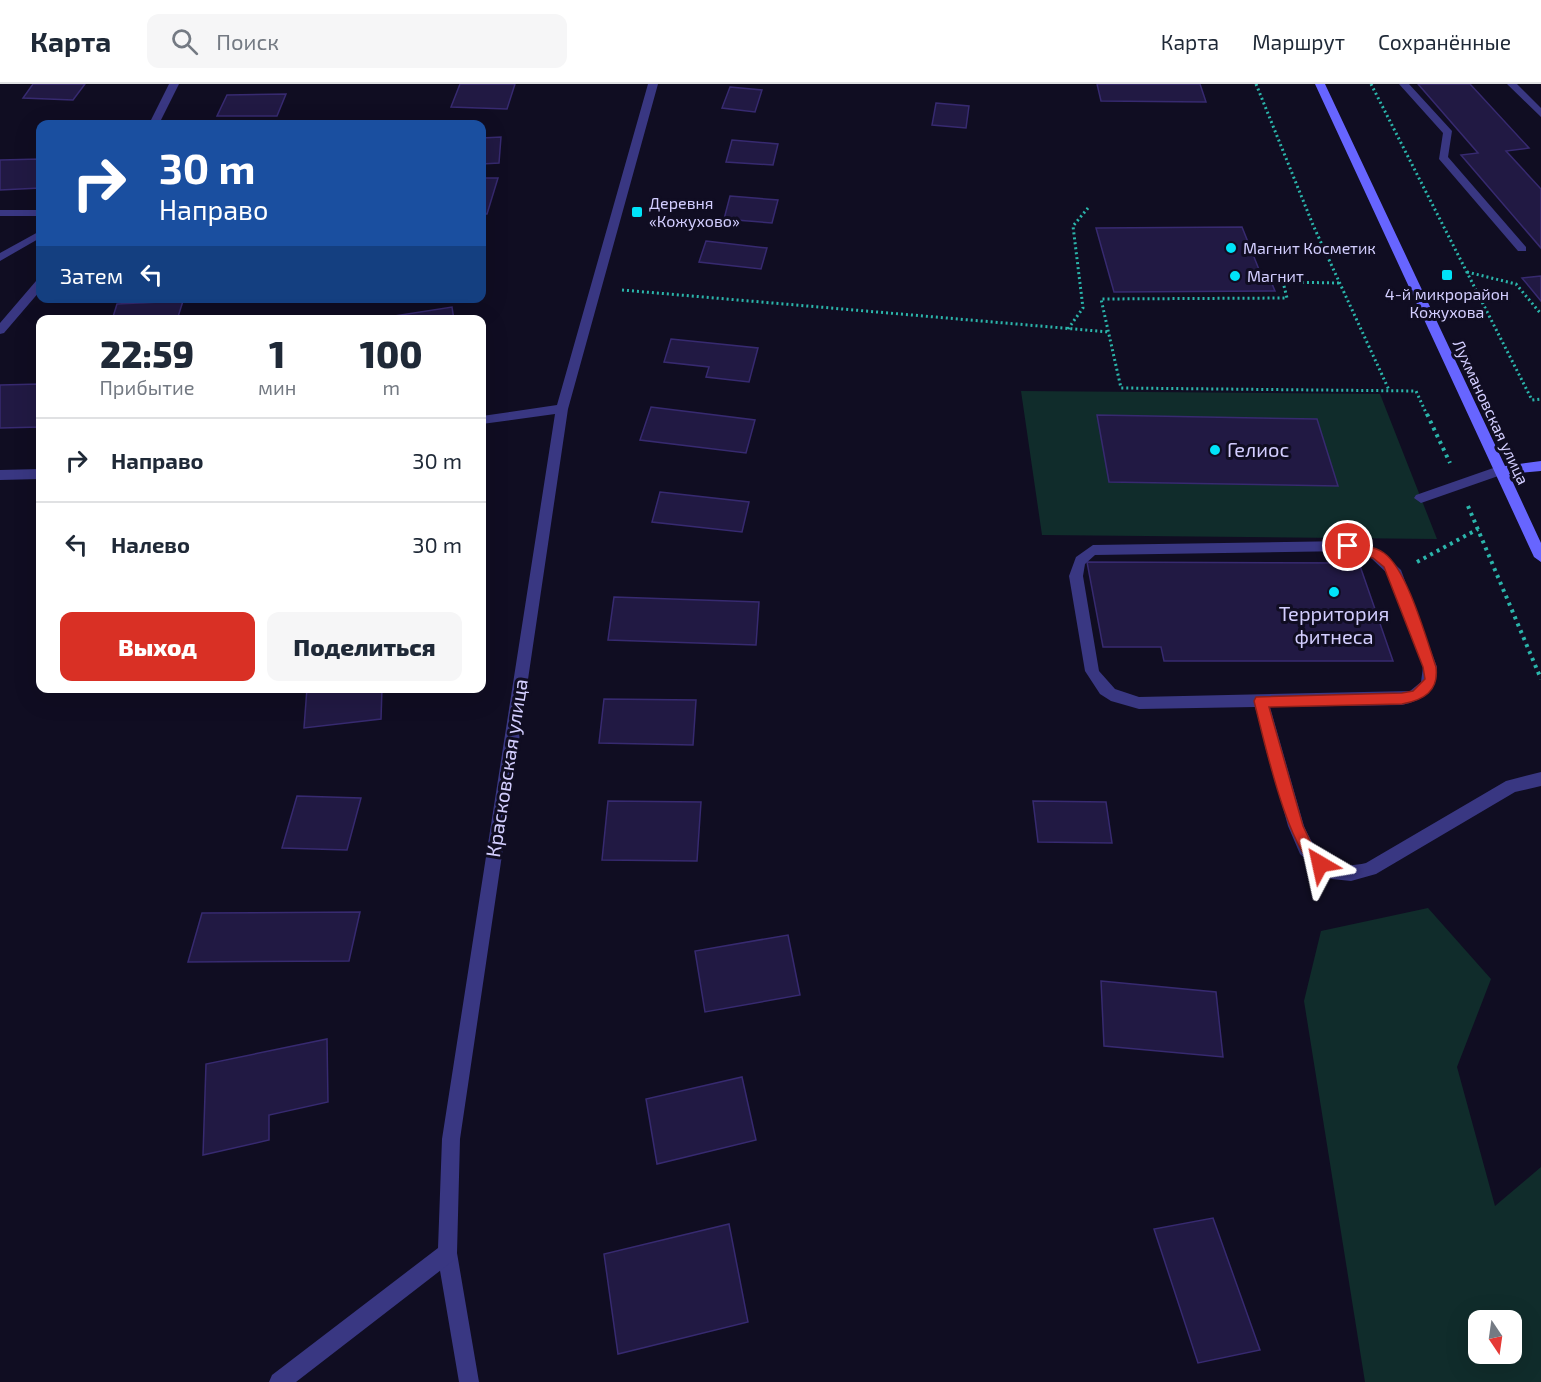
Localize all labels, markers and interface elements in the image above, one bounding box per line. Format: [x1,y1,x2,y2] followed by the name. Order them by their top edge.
[147,14,567,68] search box
[30,24,111,58] text: Карта
[168,25,201,58] icon: search
[216,28,279,54] text: Поиск
[1161,29,1219,54] text: Карта
[1252,29,1345,54] text: Маршрут
[1378,29,1511,54] text: Сохранённые
[159,142,255,192] text: 30 m
[60,144,138,222] icon: right
[159,193,268,225] text: Направо
[649,193,740,231] place label: Деревня «Кожухово»
[630,205,644,219] marker: Деревня «Кожухово»
[1243,238,1376,257] place label: Магнит Косметик
[1224,241,1238,255] marker: Магнит Косметик
[135,258,168,291] icon: left
[60,262,123,288] text: Затем
[1247,266,1304,285] place label: Магнит
[1440,268,1454,282] marker: 4-й микрорайон Кожухова
[1228,269,1242,283] marker: Магнит
[1385,284,1509,322] place label: 4-й микрорайон Кожухова
[100,332,194,375] text: 22:59
[269,332,285,375] text: 1
[360,332,423,375] text: 100
[1449,336,1533,488] street label: Лухмановская улица
[99,375,195,399] text: Прибытие
[258,375,296,399] text: мин
[382,375,400,399] text: m
[1227,437,1289,461] place label: Гелиос
[1208,443,1222,457] marker: Гелиос
[60,444,93,477] icon: right
[111,447,204,473] text: Направо
[412,447,462,473] text: 30 m
[1322,520,1373,571] pin
[60,528,93,561] icon: left
[1331,529,1364,562] icon: arrive
[111,531,190,557] text: Налево
[412,531,462,557] text: 30 m
[1327,585,1341,599] marker: Территория фитнеса
[1279,601,1389,648] place label: Территория фитнеса
[60,612,255,681] button: Выход
[267,612,462,681] button: Поделиться
[480,677,533,859] street label: Красковская улица
[1288,832,1352,896] position arrow
[1468,1310,1522,1364] north arrow
[1468,1310,1522,1364] map controls

